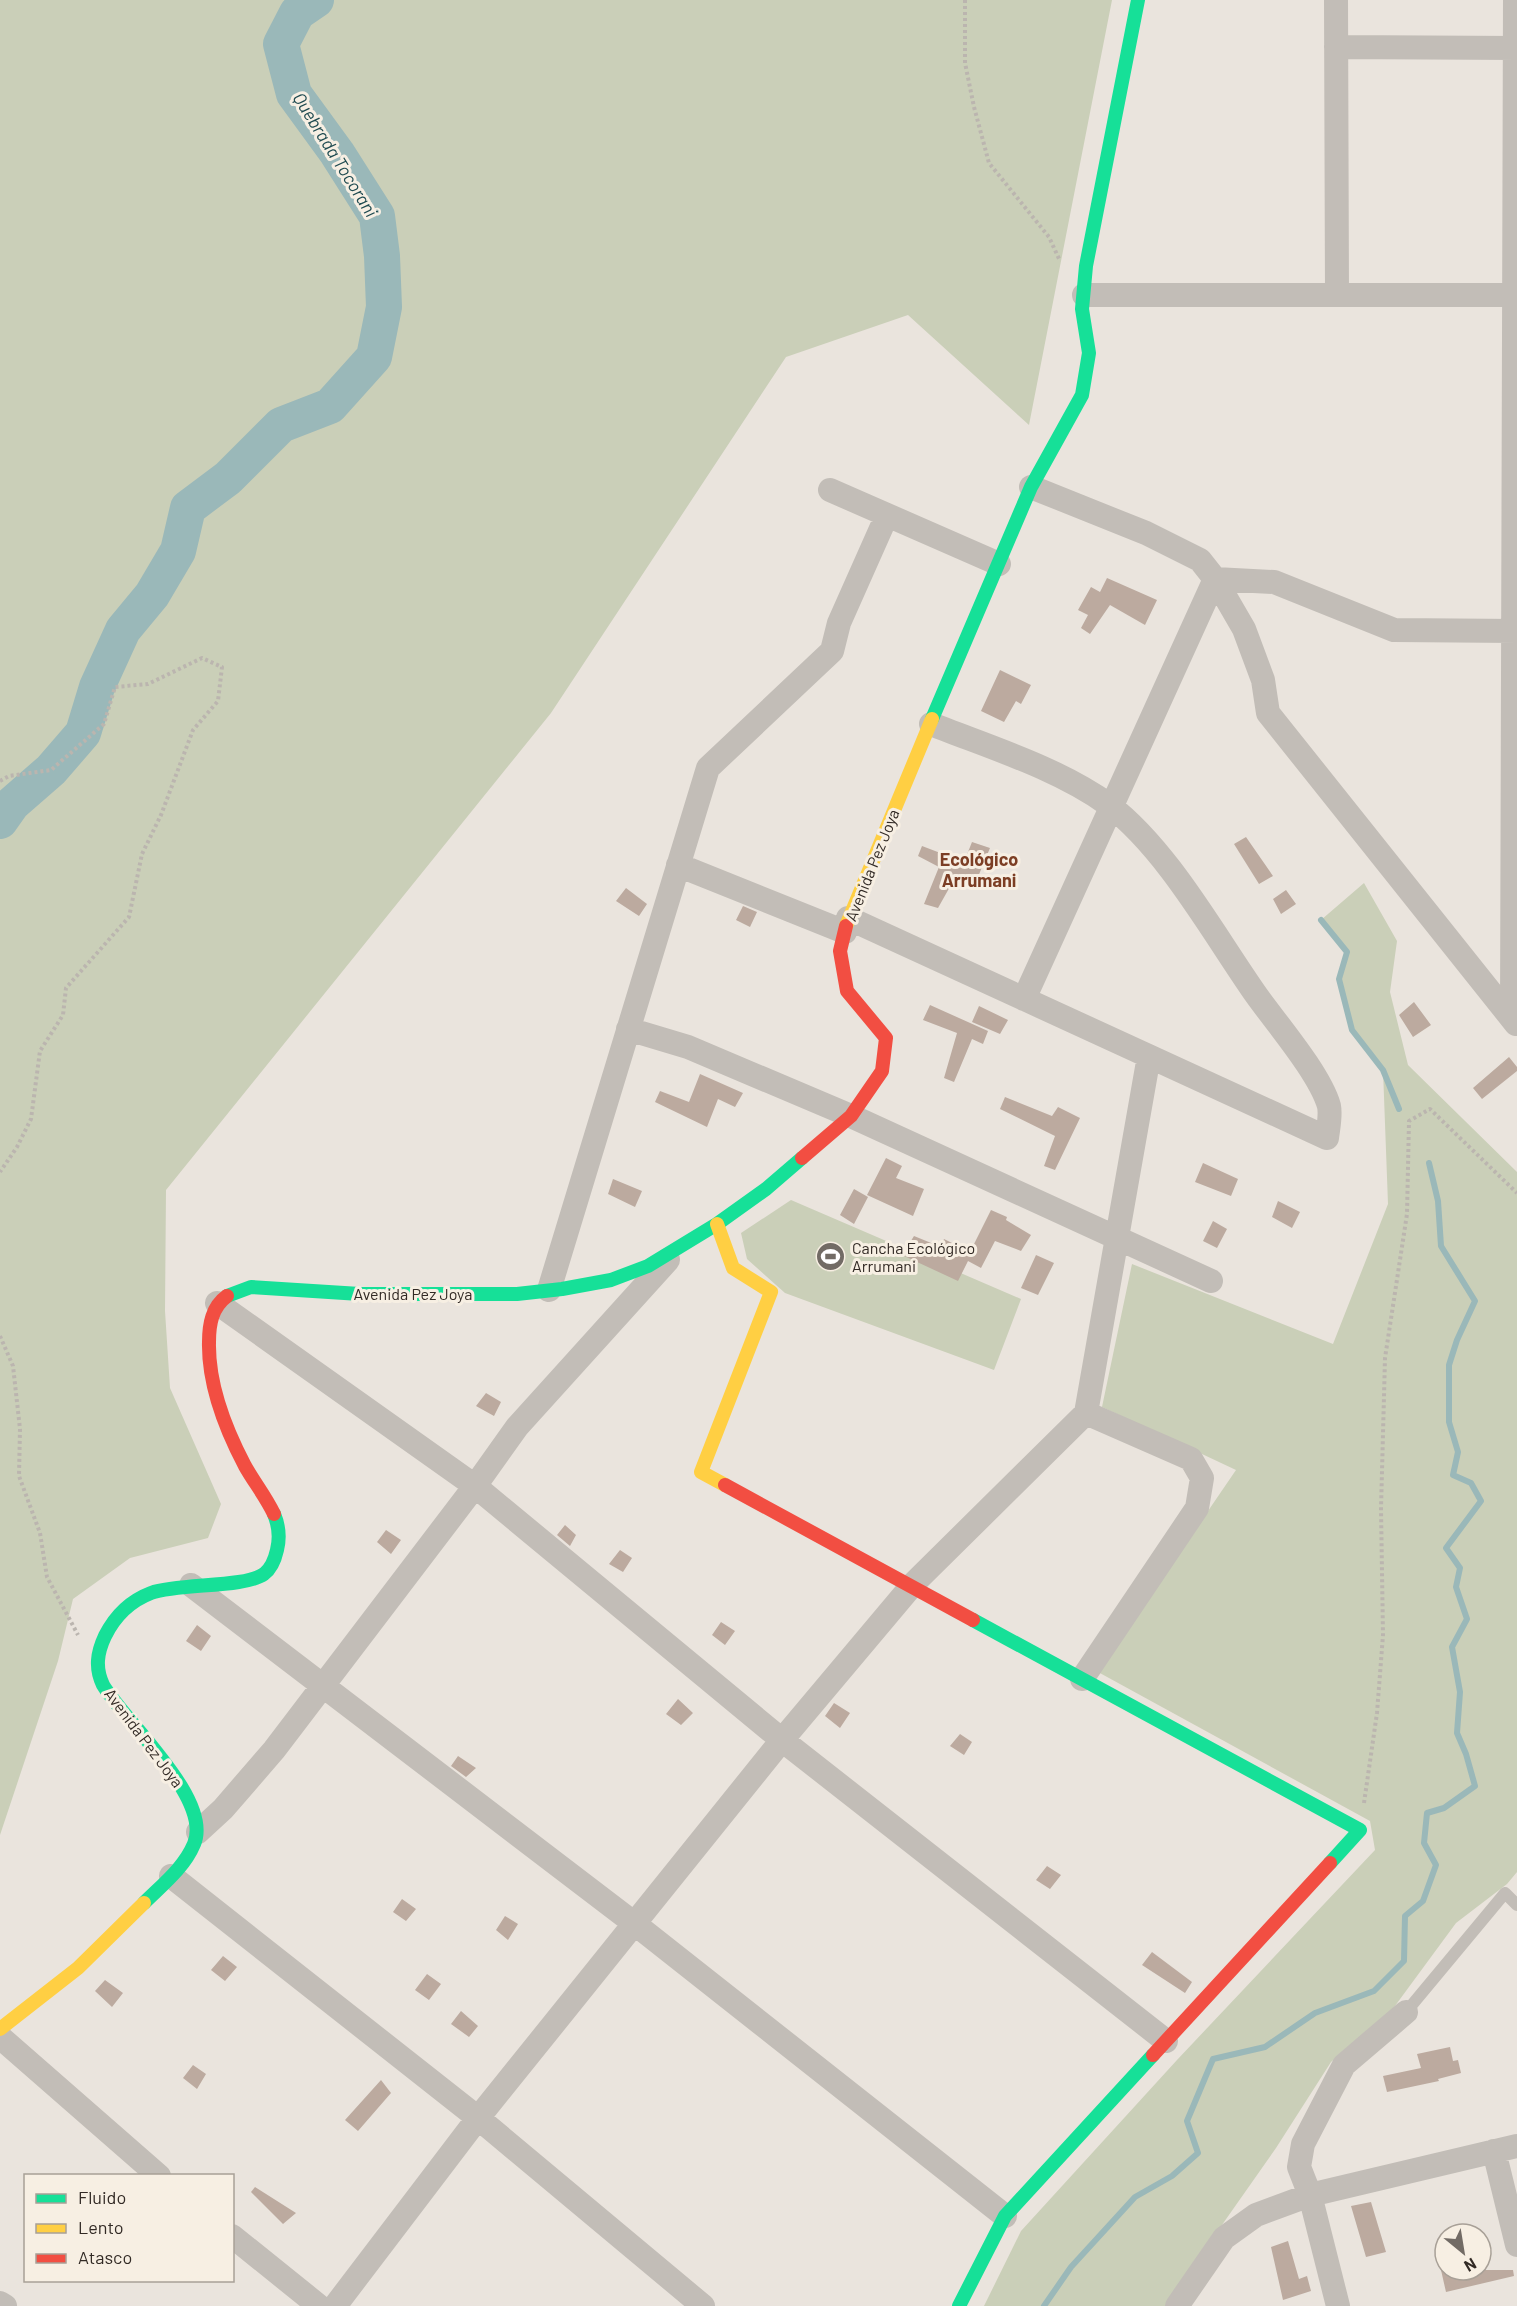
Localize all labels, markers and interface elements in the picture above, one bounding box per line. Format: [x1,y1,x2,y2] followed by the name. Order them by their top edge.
[289,88,383,221] water label: Quebrada Tocorani
[840,806,903,924] street label: Avenida Pez Joya
[940,848,1018,891] district label: Ecológico Arrumani
[852,1238,975,1275] place label: Cancha Ecológico Arrumani
[815,1241,847,1273] sports icon: Cancha Ecológico Arrumani
[354,1284,472,1303] street label: Avenida Pez Joya
[101,1684,188,1791] street label: Avenida Pez Joya
[24,2174,234,2282] legend
[78,2186,126,2208] text: Fluido
[78,2216,124,2238] text: Lento
[1433,2222,1493,2282] north arrow
[78,2246,132,2268] text: Atasco
[1461,2255,1480,2276] text: N

